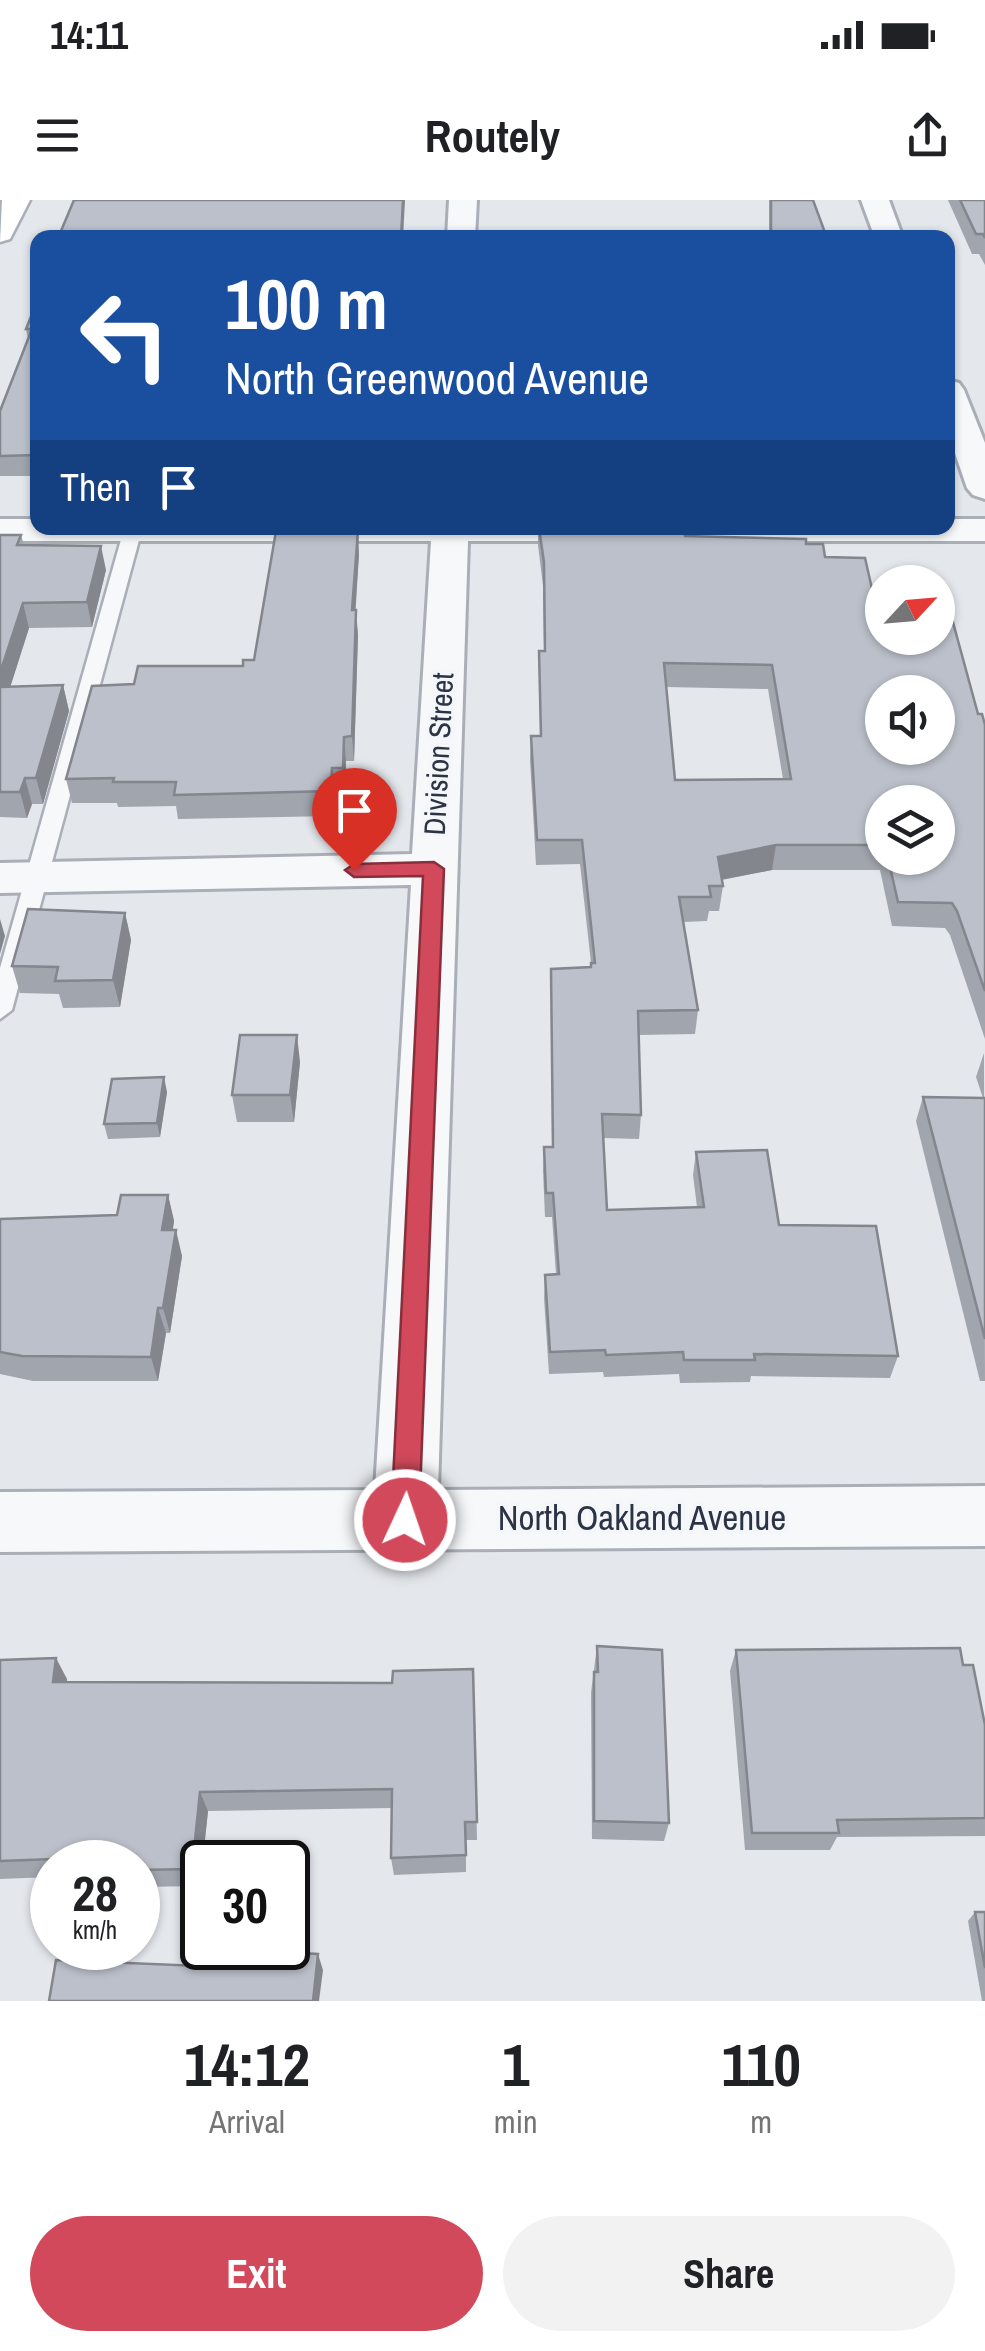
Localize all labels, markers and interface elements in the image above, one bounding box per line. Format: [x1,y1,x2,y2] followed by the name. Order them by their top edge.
[50,10,128,61] text: 14:11
[425,105,560,166] text: Routely
[30,108,85,163] icon: menu
[900,108,955,163] icon: share
[225,257,388,351] text: 100 m
[60,270,190,400] icon: left
[225,347,649,408] text: North Greenwood Avenue
[151,460,206,515] icon: arrive
[60,462,131,513] text: Then
[865,565,955,655] north arrow
[865,565,955,875] map controls
[414,671,462,836] street label: Division Street
[865,675,955,765] button: sound
[312,768,397,871] pin
[327,783,382,838] icon: arrive
[865,785,955,875] button: layers
[353,1468,457,1572] position arrow
[498,1494,786,1541] street label: North Oakland Avenue
[180,1840,310,1970] speed limit sign: 30
[72,1859,118,1927] text: 28
[73,1913,117,1947] text: km/h
[184,2024,310,2105] text: 14:12
[502,2024,529,2105] text: 1
[722,2024,801,2105] text: 110
[209,2100,285,2143] text: Arrival
[494,2100,538,2143] text: min
[750,2100,772,2143] text: m
[30,2216,483,2331] button: Exit
[503,2216,955,2331] button: Share

